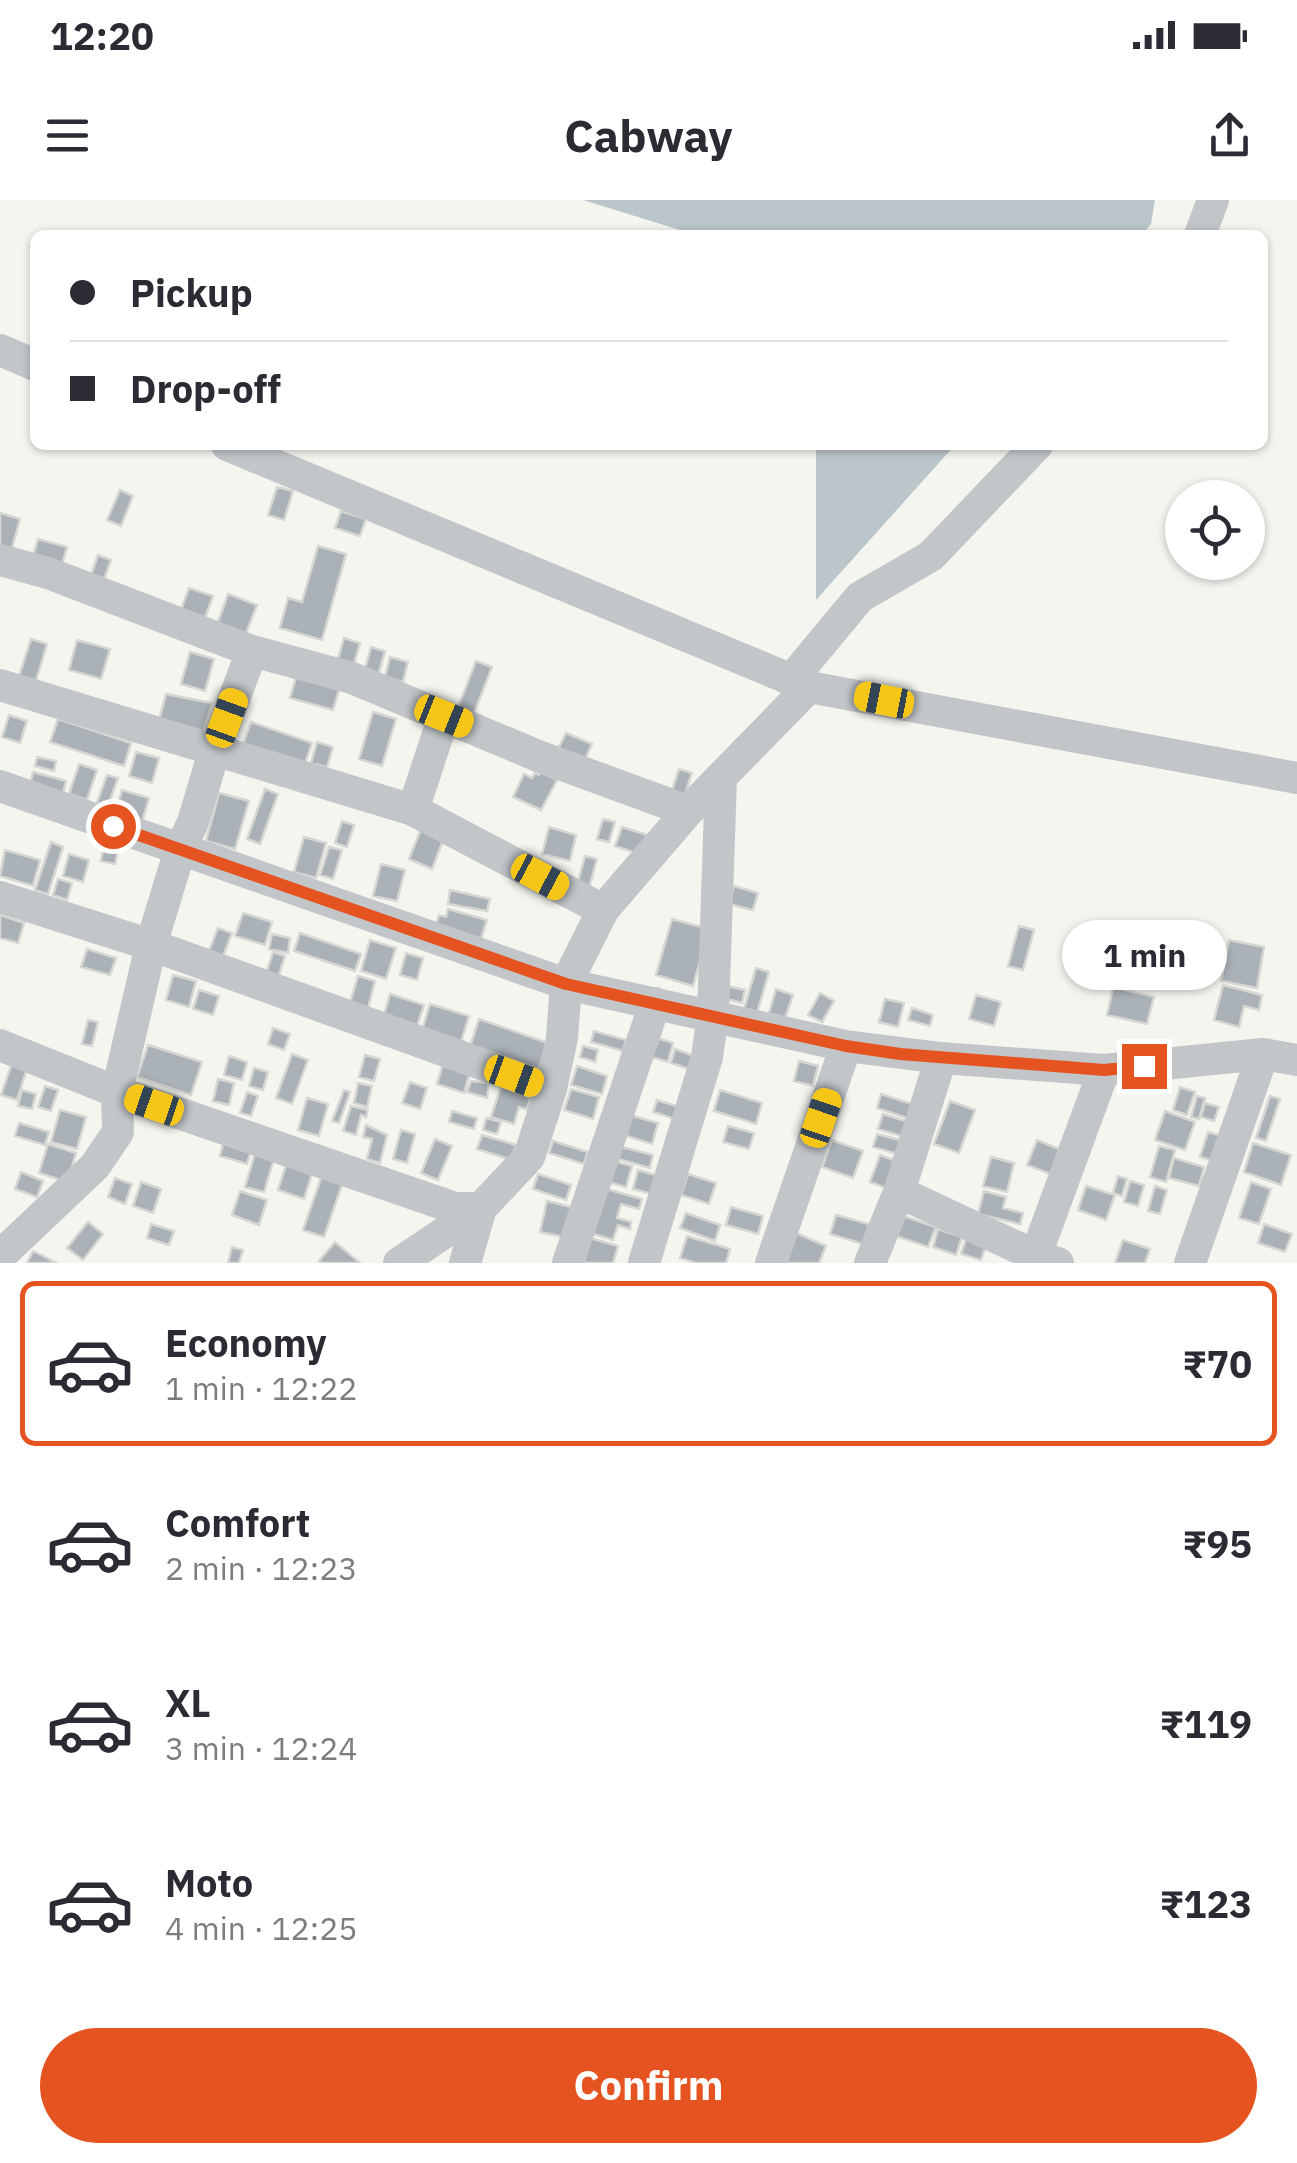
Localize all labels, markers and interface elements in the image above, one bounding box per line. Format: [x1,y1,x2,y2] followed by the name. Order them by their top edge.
[50,11,154,60] text: 12:20
[564,106,733,164] text: Cabway
[40,108,95,163] icon: menu
[1202,108,1257,163] icon: share
[130,268,253,317] text: Pickup
[130,364,281,413] text: Drop-off
[1165,480,1265,580] map controls
[1165,480,1265,580] button: locate
[852,680,916,720] car
[203,685,251,751] car
[411,691,477,741] car
[91,804,136,849] route start
[506,850,574,904] car
[1062,921,1226,991] callout: 1 min
[1103,934,1186,976] text: 1 min
[1122,1044,1167,1089] route end
[481,1052,547,1100] car
[121,1081,187,1129] car
[797,1085,845,1151] car
[165,1318,327,1367] text: Economy
[45,1319,135,1409] icon: car
[1182,1339,1252,1388] text: ₹70
[165,1367,358,1409] text: 1 min · 12:22
[165,1498,310,1547] text: Comfort
[45,1499,135,1589] icon: car
[1182,1519,1252,1568] text: ₹95
[165,1547,358,1589] text: 2 min · 12:23
[165,1678,211,1727] text: XL
[45,1679,135,1769] icon: car
[1160,1699,1252,1748] text: ₹119
[165,1727,358,1769] text: 3 min · 12:24
[165,1858,253,1907] text: Moto
[45,1859,135,1949] icon: car
[1160,1879,1252,1928] text: ₹123
[165,1907,358,1949] text: 4 min · 12:25
[40,2028,1257,2143] button: Confirm

